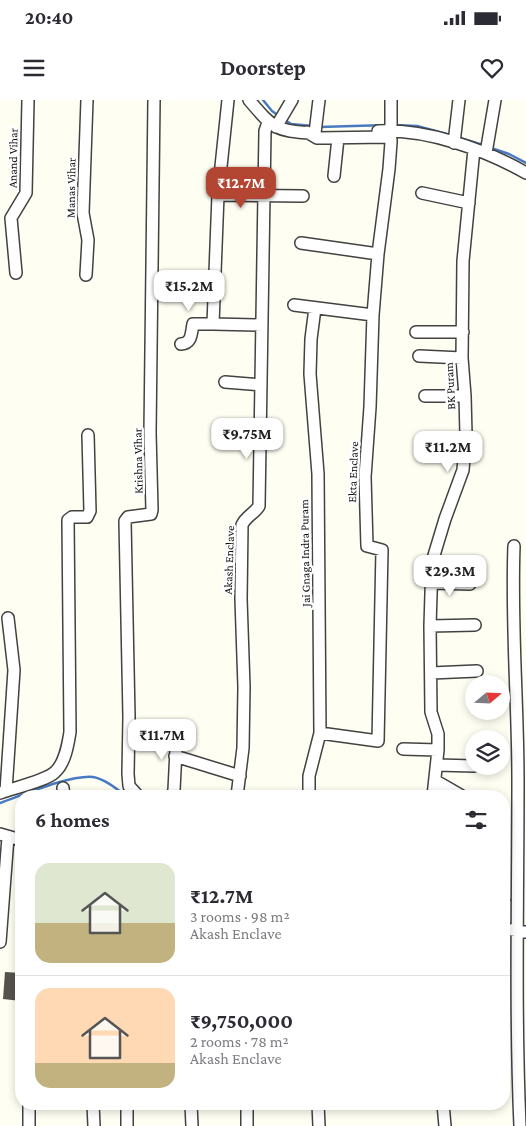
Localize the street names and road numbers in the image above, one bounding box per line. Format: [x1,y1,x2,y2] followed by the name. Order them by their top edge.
[5,127,21,188] street label: Anand Vihar
[63,157,79,218] street label: Manas Vihar
[442,362,458,410] street label: BK Puram
[130,427,146,494] street label: Krishna Vihar
[345,441,361,503] street label: Ekta Enclave
[297,499,313,608] street label: Jai Gnaga Indra Puram
[221,525,237,595] street label: Akash Enclave

